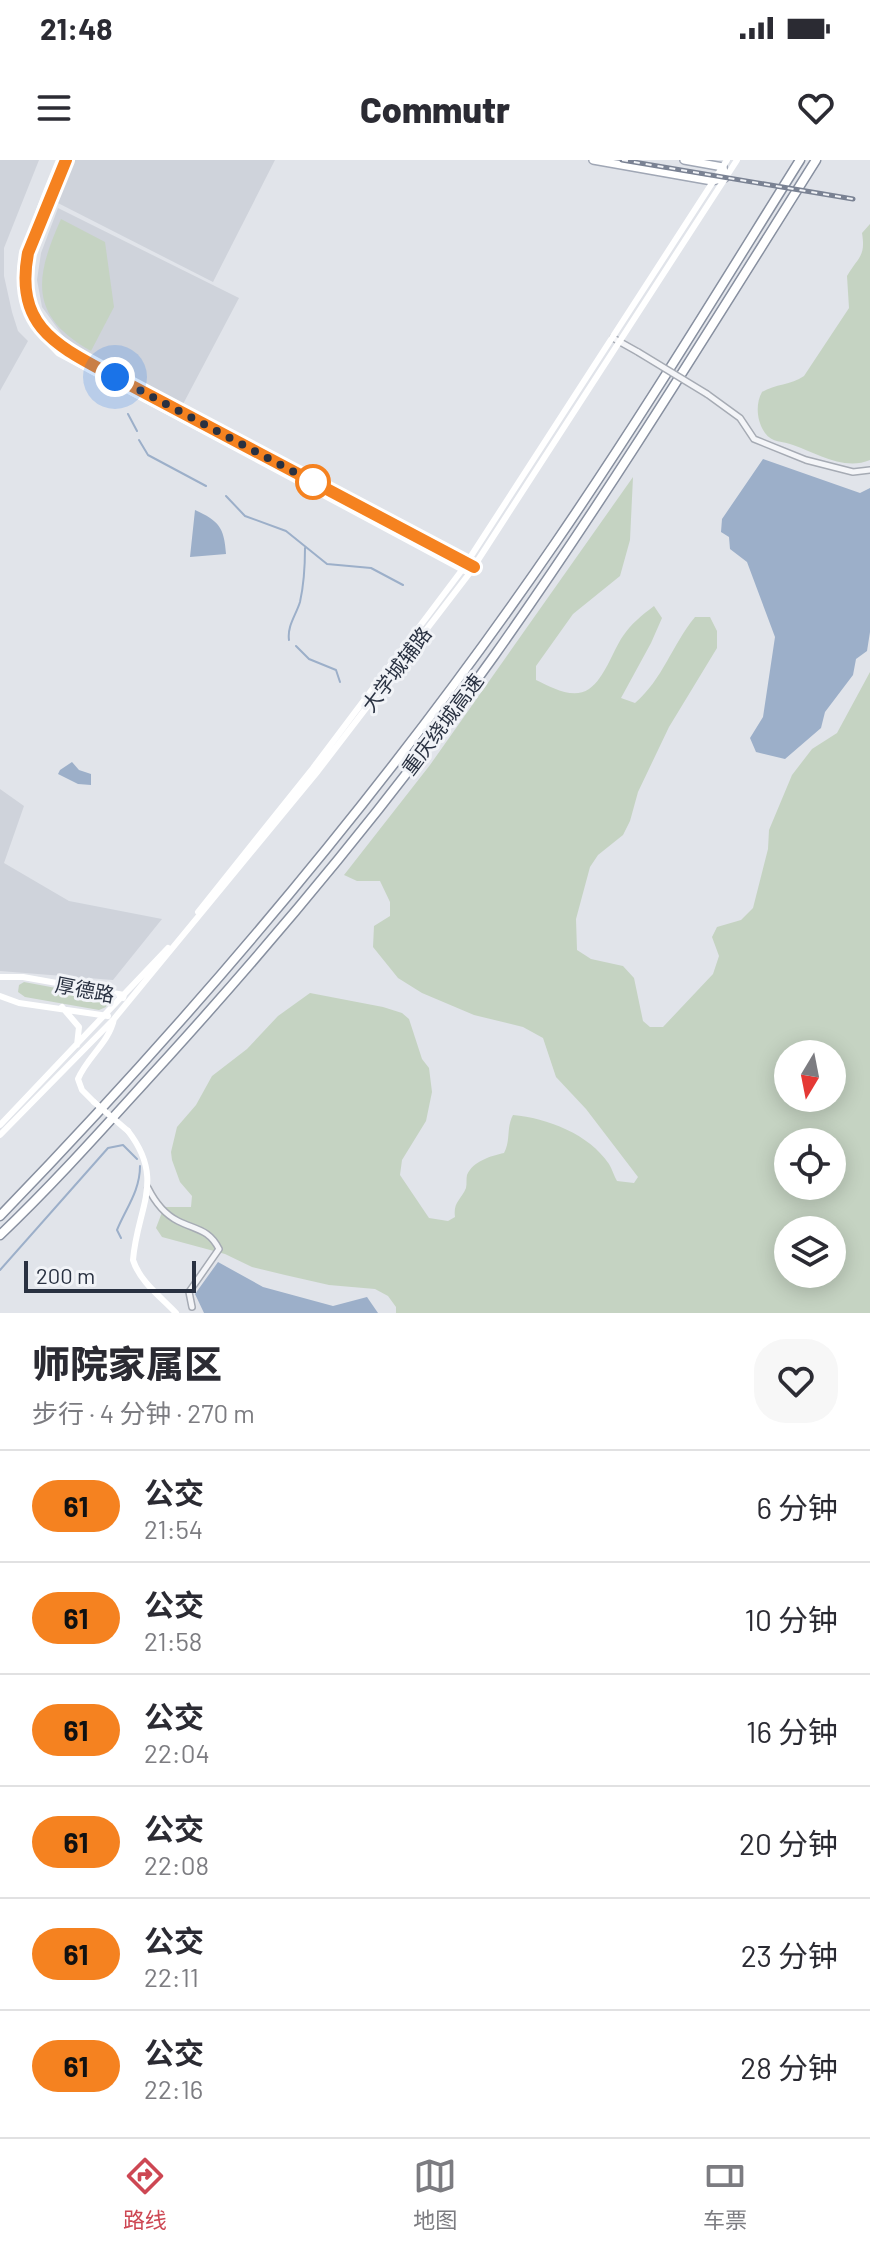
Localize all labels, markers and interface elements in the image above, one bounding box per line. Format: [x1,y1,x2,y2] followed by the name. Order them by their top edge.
[40,10,113,46] text: 21:48
[32,86,76,130] icon: menu
[794,86,838,130] icon: heart
[360,87,510,130] text: Commutr
[95,357,135,397] your location
[296,465,330,499] unlabelled marker
[356,622,436,716] street label: 大学城辅路
[396,669,488,779] street label: 重庆绕城高速
[53,971,117,1007] street label: 厚德路
[774,1040,846,1112] north arrow
[774,1040,846,1288] map controls
[774,1128,846,1200] button: locate
[774,1216,846,1288] button: layers
[24,1257,196,1293] scale bar
[36,1262,95,1288] text: 200 m
[754,1339,838,1423] button: heart
[32,1340,222,1386] text: 师院家属区
[32,1397,255,1428] text: 步行 · 4 分钟 · 270 m
[144,1474,204,1510] text: 公交
[64,1489,88,1523] text: 61
[757,1489,838,1525] text: 6 分钟
[144,1513,203,1544] text: 21:54
[144,1586,204,1622] text: 公交
[64,1601,88,1635] text: 61
[745,1601,838,1637] text: 10 分钟
[144,1625,202,1656] text: 21:58
[144,1698,204,1734] text: 公交
[64,1713,88,1747] text: 61
[746,1713,838,1749] text: 16 分钟
[144,1737,210,1768] text: 22:04
[144,1810,204,1846] text: 公交
[64,1825,88,1859] text: 61
[739,1825,838,1861] text: 20 分钟
[144,1849,209,1880] text: 22:08
[144,1922,204,1958] text: 公交
[64,1937,88,1971] text: 61
[741,1937,838,1973] text: 23 分钟
[144,1961,199,1992] text: 22:11
[144,2034,204,2070] text: 公交
[64,2049,88,2083] text: 61
[740,2049,838,2085] text: 28 分钟
[144,2073,203,2104] text: 22:16
[123,2154,167,2234] tab: 路线
[413,2154,457,2234] tab: 地图
[703,2154,747,2234] tab: 车票

